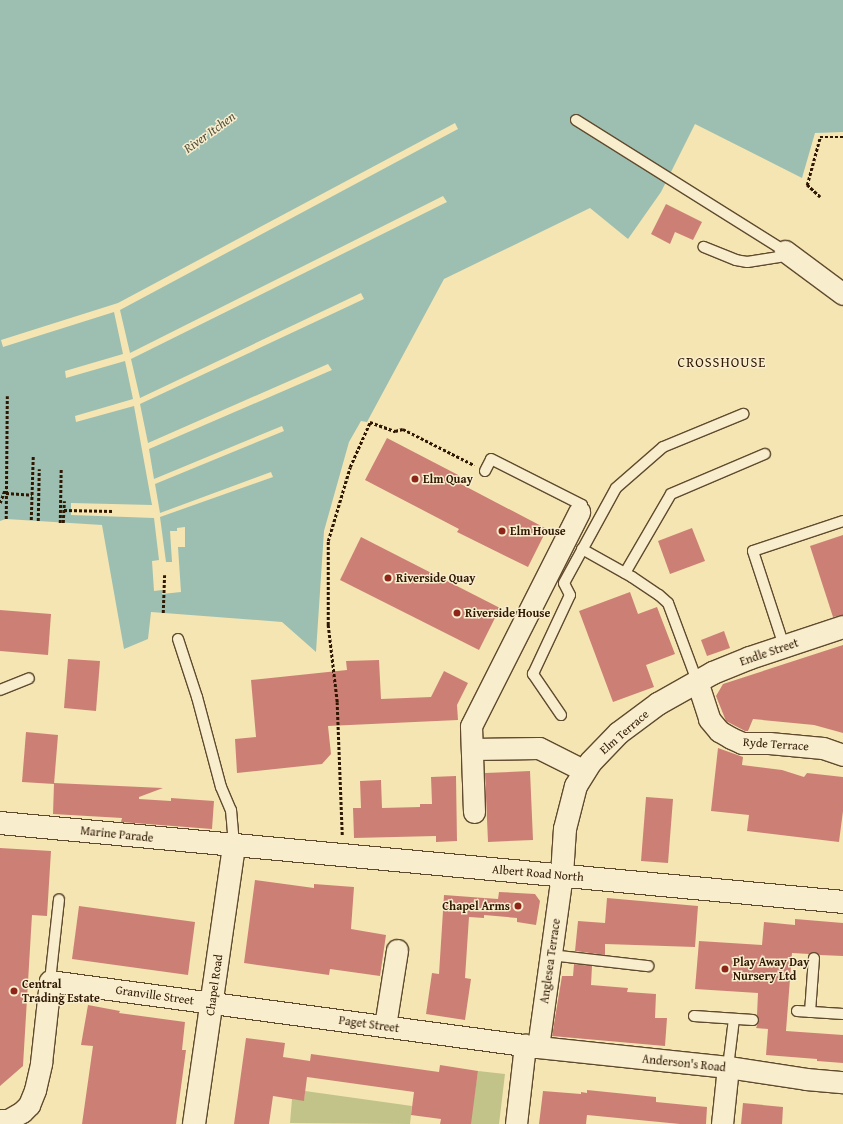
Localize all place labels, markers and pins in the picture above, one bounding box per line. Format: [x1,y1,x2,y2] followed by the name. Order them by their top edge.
[423,472,473,486] place label: Elm Quay
[410,474,420,484] marker: Elm Quay
[510,524,566,538] place label: Elm House
[497,526,507,536] marker: Elm House
[396,571,475,585] place label: Riverside Quay
[383,573,393,583] marker: Riverside Quay
[465,606,550,620] place label: Riverside House
[452,608,462,618] marker: Riverside House
[442,899,510,913] place label: Chapel Arms
[513,901,523,911] marker: Chapel Arms
[733,955,809,983] place label: Play Away Day Nursery Ltd
[720,964,730,974] marker: Play Away Day Nursery Ltd
[22,977,100,1005] place label: Central Trading Estate
[9,986,19,996] marker: Central Trading Estate

